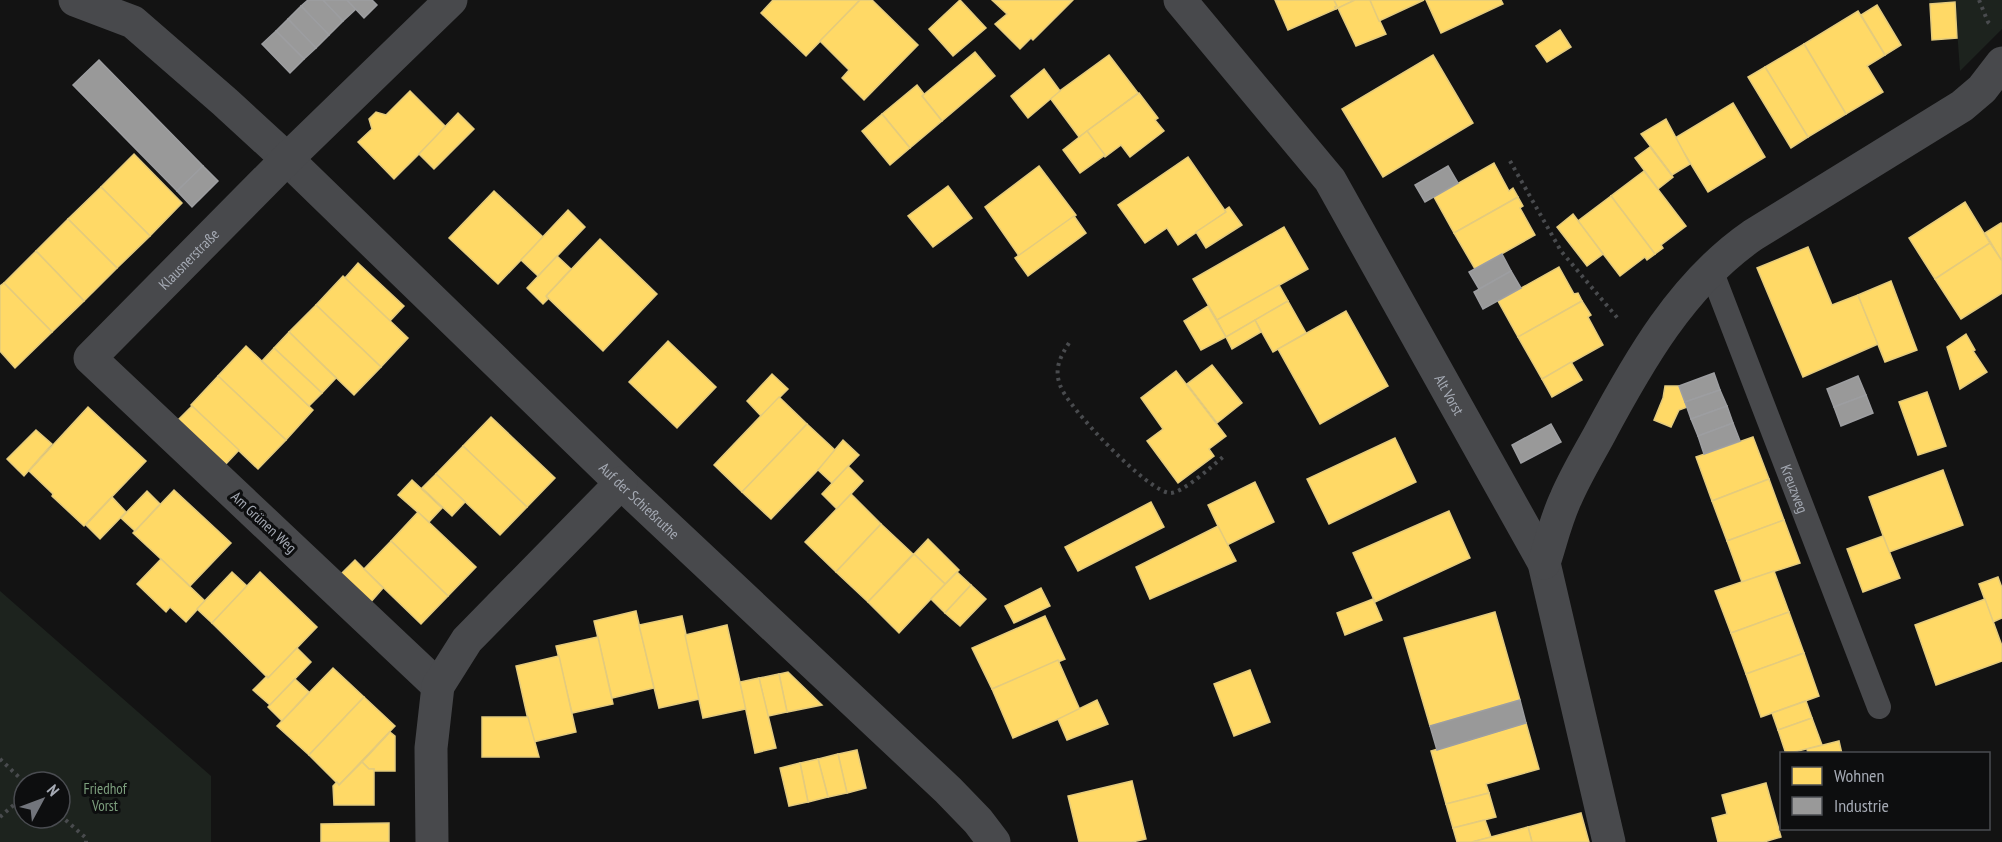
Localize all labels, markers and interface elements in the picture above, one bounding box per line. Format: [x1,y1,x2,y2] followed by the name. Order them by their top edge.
[154,224,223,293] street label: Klausnerstraße
[1431,371,1469,418] street label: Alt Vorst
[596,458,684,543] street label: Auf der Schießruthe
[1777,461,1813,515] street label: Kreuzweg
[227,487,301,557] street label: Am Grünen Weg
[1780,752,1990,830] legend
[1834,764,1884,787] text: Wohnen
[12,770,72,830] north arrow
[83,779,128,815] park label: Friedhof Vorst
[43,780,64,800] text: N
[1834,794,1889,817] text: Industrie

